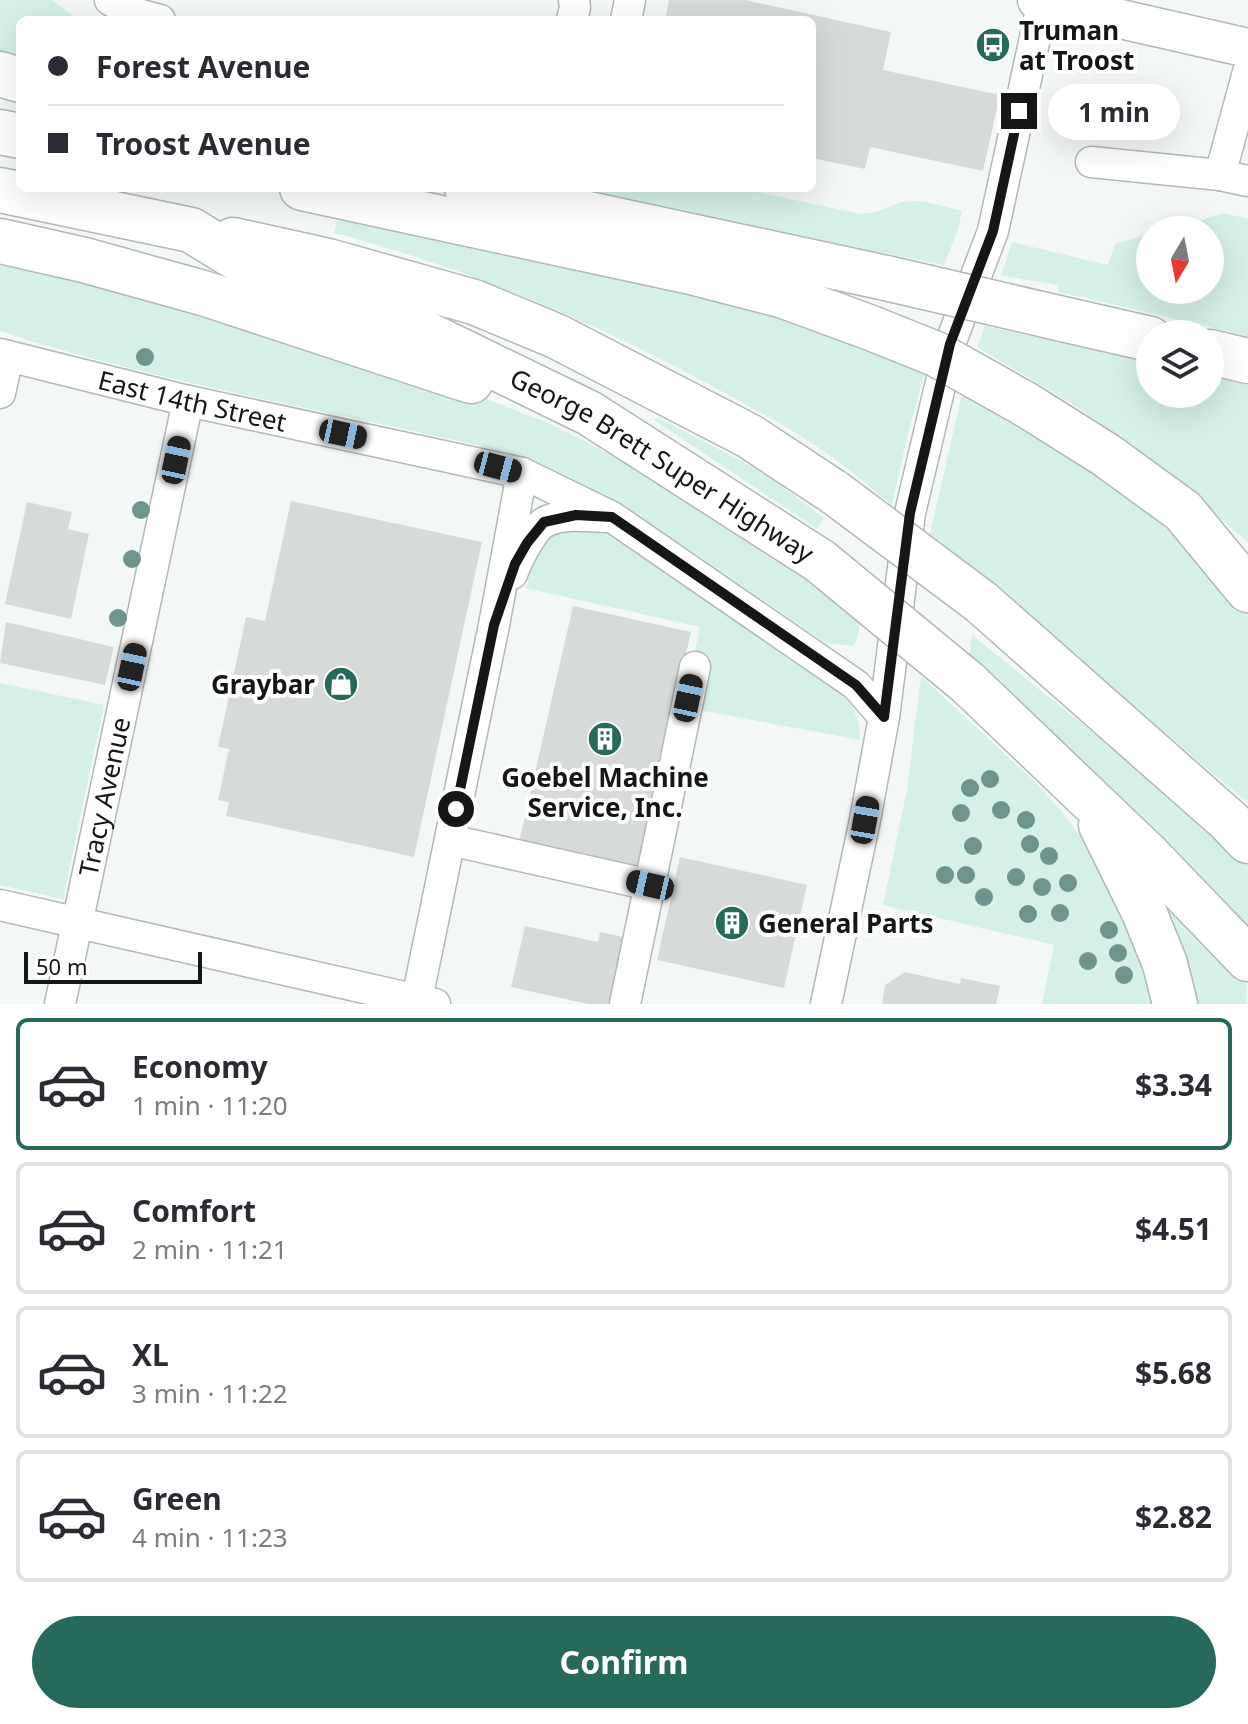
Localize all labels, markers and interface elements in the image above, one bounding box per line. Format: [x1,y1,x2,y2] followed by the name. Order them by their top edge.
[1019,12,1134,78] place label: Truman at Troost
[974,26,1012,64] bus stop icon: Truman at Troost
[96,46,311,87] text: Forest Avenue
[1047,83,1179,139] callout: 1 min
[1001,93,1037,129] route end
[1078,94,1150,130] text: 1 min
[96,123,311,164] text: Troost Avenue
[1136,216,1224,304] north arrow
[1136,216,1224,408] map controls
[1136,320,1224,408] button: layers
[504,359,822,571] street label: George Brett Super Highway
[94,361,290,440] street label: East 14th Street
[317,417,369,451] car
[159,434,193,486] car
[472,449,524,485] car
[115,641,149,693] car
[322,665,360,703] shop icon: Graybar
[211,666,315,702] place label: Graybar
[671,672,705,724] car
[70,714,138,880] street label: Tracy Avenue
[586,720,624,758] building icon: Goebel Machine Service, Inc.
[501,759,709,825] place label: Goebel Machine Service, Inc.
[438,791,474,827] route start
[849,794,881,846] car
[624,868,676,902] car
[713,904,751,942] building icon: General Parts
[758,905,934,941] place label: General Parts
[24,948,202,984] scale bar
[36,951,87,981] text: 50 m
[132,1046,268,1087] text: Economy
[36,1048,108,1120] icon: car
[1135,1064,1212,1105] text: $3.34
[132,1087,288,1123] text: 1 min · 11:20
[132,1190,256,1231] text: Comfort
[36,1192,108,1264] icon: car
[1135,1208,1212,1249] text: $4.51
[132,1231,288,1267] text: 2 min · 11:21
[132,1334,169,1375] text: XL
[36,1336,108,1408] icon: car
[1135,1352,1212,1393] text: $5.68
[132,1375,288,1411] text: 3 min · 11:22
[132,1478,222,1519] text: Green
[36,1480,108,1552] icon: car
[1135,1496,1212,1537] text: $2.82
[132,1519,288,1555] text: 4 min · 11:23
[32,1616,1216,1708] button: Confirm

